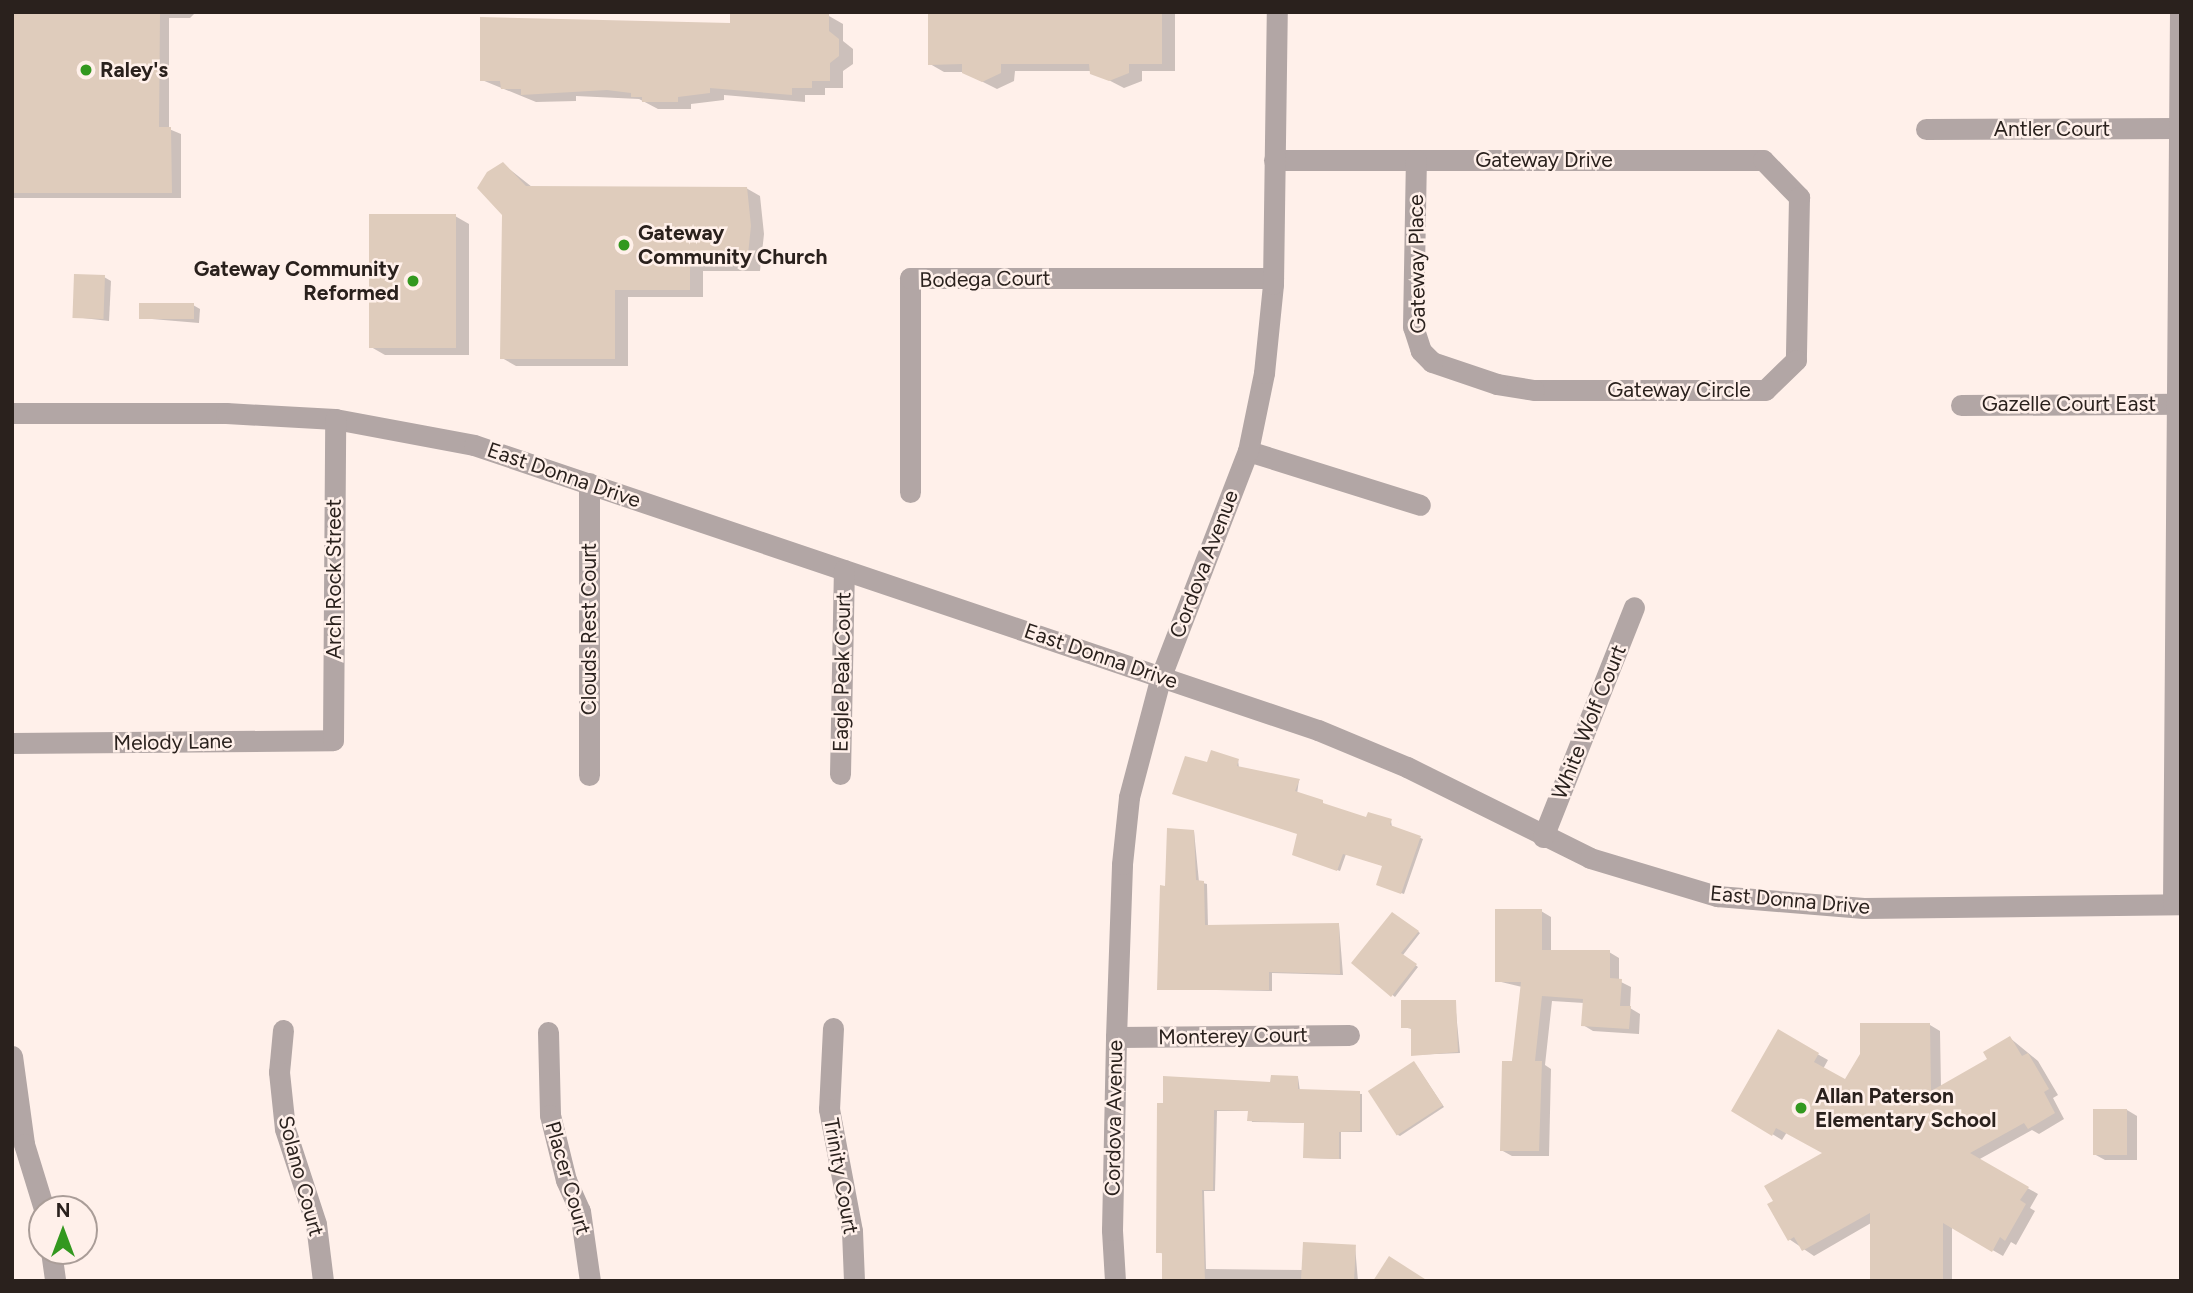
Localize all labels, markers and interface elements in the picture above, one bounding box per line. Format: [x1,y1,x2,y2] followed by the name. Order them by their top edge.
[100,57,168,83] place label: Raley's
[78,62,94,78] marker: Raley's
[1994,116,2110,142] street label: Antler Court
[1475,147,1613,173] street label: Gateway Drive
[1403,194,1431,334] street label: Gateway Place
[638,220,827,270] place label: Gateway Community Church
[616,237,632,253] marker: Gateway Community Church
[194,256,399,306] place label: Gateway Community Reformed
[919,265,1051,293] street label: Bodega Court
[405,273,421,289] marker: Gateway Community Reformed
[1607,377,1751,403] street label: Gateway Circle
[1982,391,2156,417] street label: Gazelle Court East
[484,437,644,513] street label: East Donna Drive
[1164,487,1244,641] street label: Cordova Avenue
[321,499,347,659] street label: Arch Rock Street
[576,543,602,715] street label: Clouds Rest Court
[828,592,856,752] street label: Eagle Peak Court
[1021,618,1181,694] street label: East Donna Drive
[1547,641,1631,803] street label: White Wolf Court
[113,728,233,756] street label: Melody Lane
[1709,880,1871,920] street label: East Donna Drive
[1158,1022,1308,1050] street label: Monterey Court
[1100,1040,1128,1196] street label: Cordova Avenue
[1815,1083,1996,1133] place label: Allan Paterson Elementary School
[1793,1100,1809,1116] marker: Allan Paterson Elementary School
[273,1113,329,1239] street label: Solano Court
[818,1116,864,1236] street label: Trinity Court
[540,1118,596,1238] street label: Placer Court
[28,1195,98,1265] north arrow
[56,1199,70,1222] text: N

